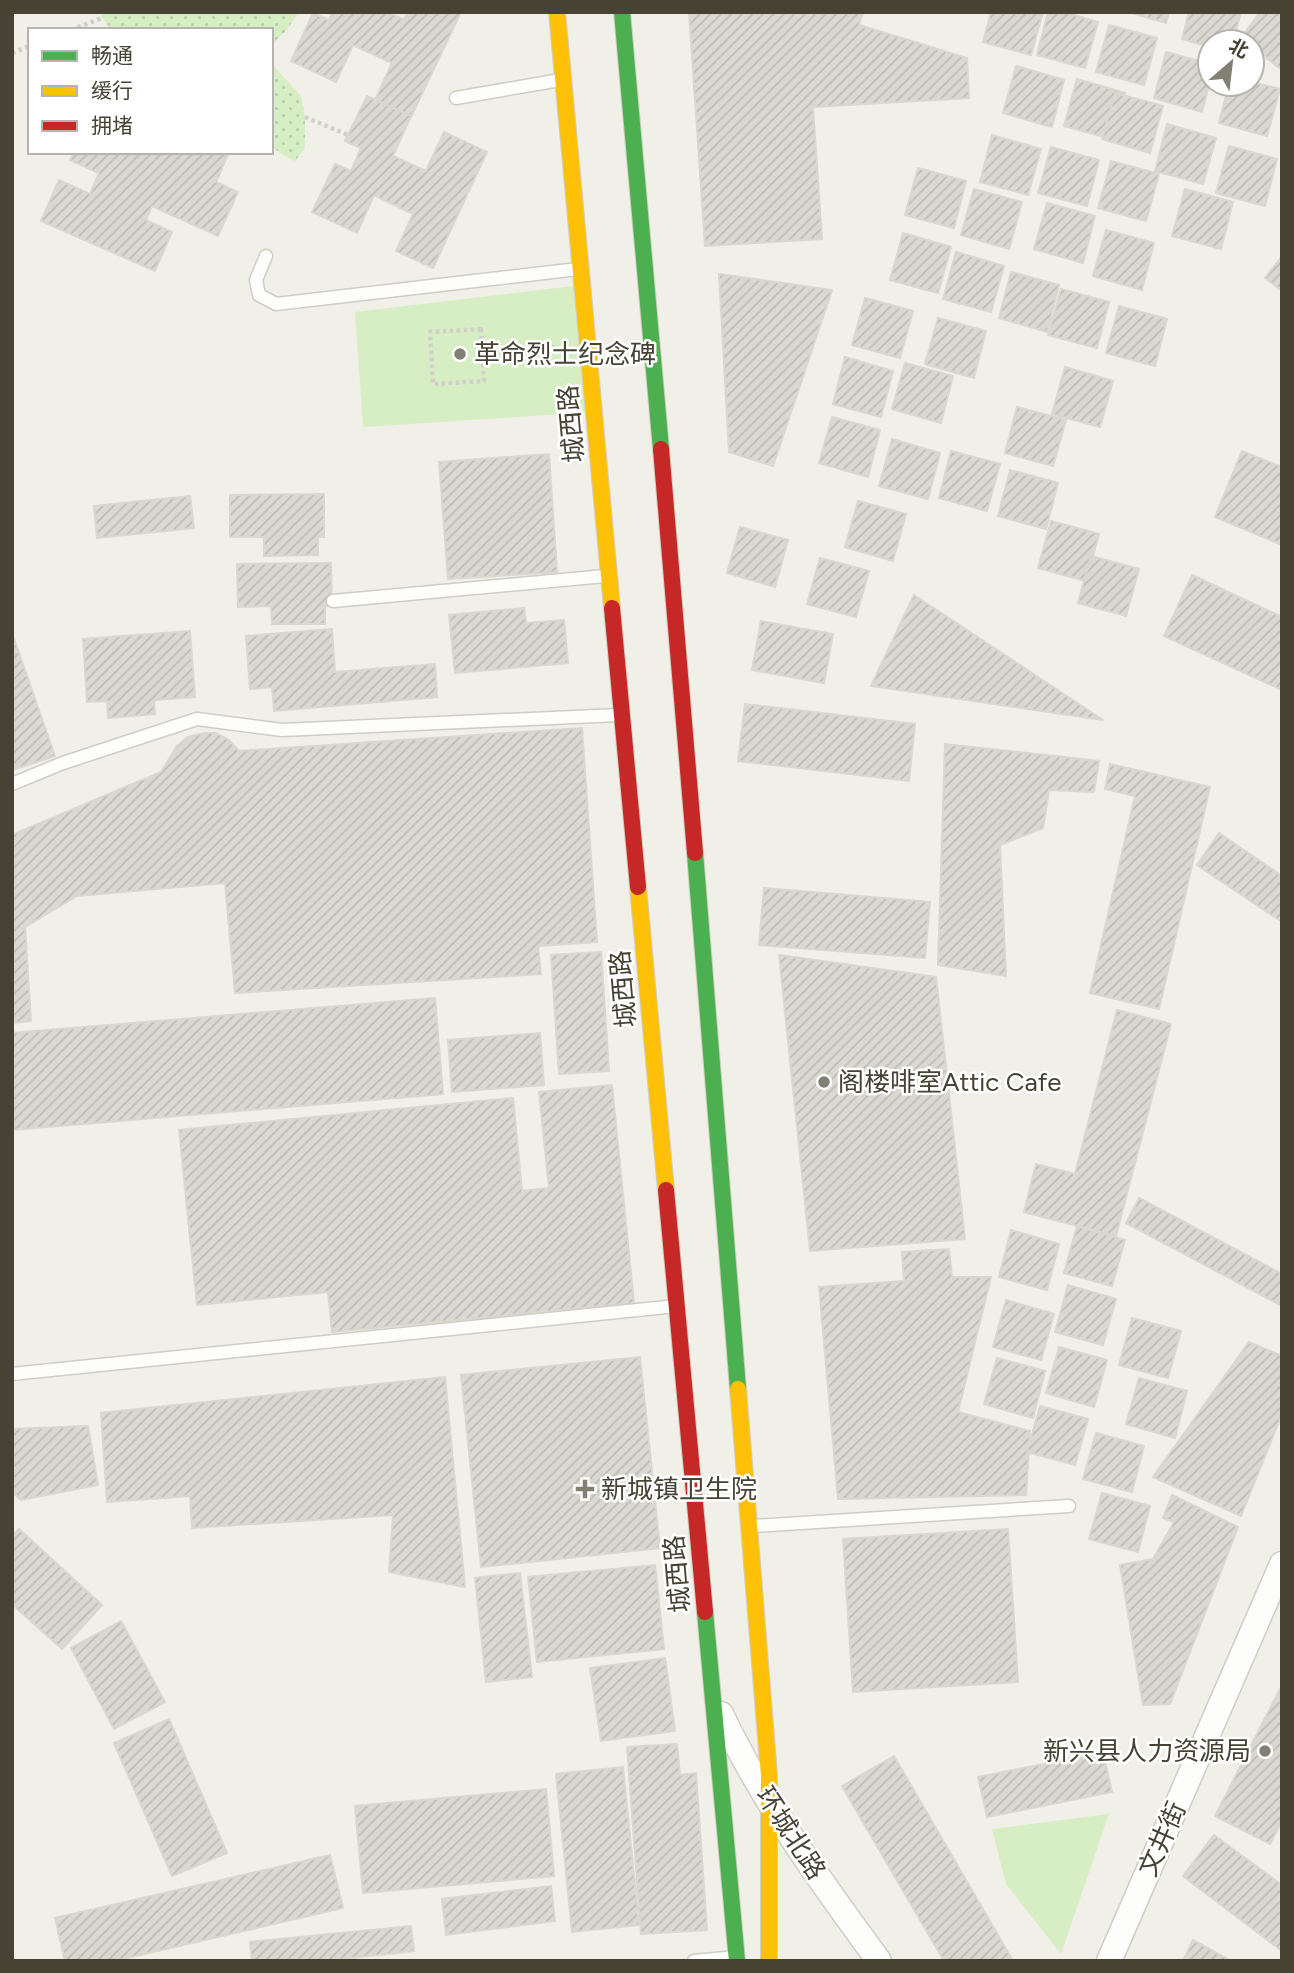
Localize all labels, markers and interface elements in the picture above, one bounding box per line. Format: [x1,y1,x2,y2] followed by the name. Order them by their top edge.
[28,28,273,154] legend
[1196,28,1266,98] north arrow
[1225,34,1253,63] text: 北
[91,43,133,68] text: 畅通
[91,78,133,103] text: 缓行
[91,113,133,138] text: 拥堵
[474,338,656,370] place label: 革命烈士纪念碑
[452,346,468,362] marker: 革命烈士纪念碑
[552,384,590,464] street label: 城西路
[604,949,642,1029] street label: 城西路
[838,1066,1062,1098] place label: 阁楼啡室Attic Cafe
[816,1074,832,1090] marker: 阁楼啡室Attic Cafe
[601,1473,757,1505] place label: 新城镇卫生院
[575,1479,595,1499] marker: 新城镇卫生院
[658,1534,696,1614] street label: 城西路
[1043,1735,1251,1767] place label: 新兴县人力资源局
[1257,1743,1273,1759] marker: 新兴县人力资源局
[749,1781,833,1885] street label: 环城北路
[1132,1797,1192,1881] street label: 文井街

